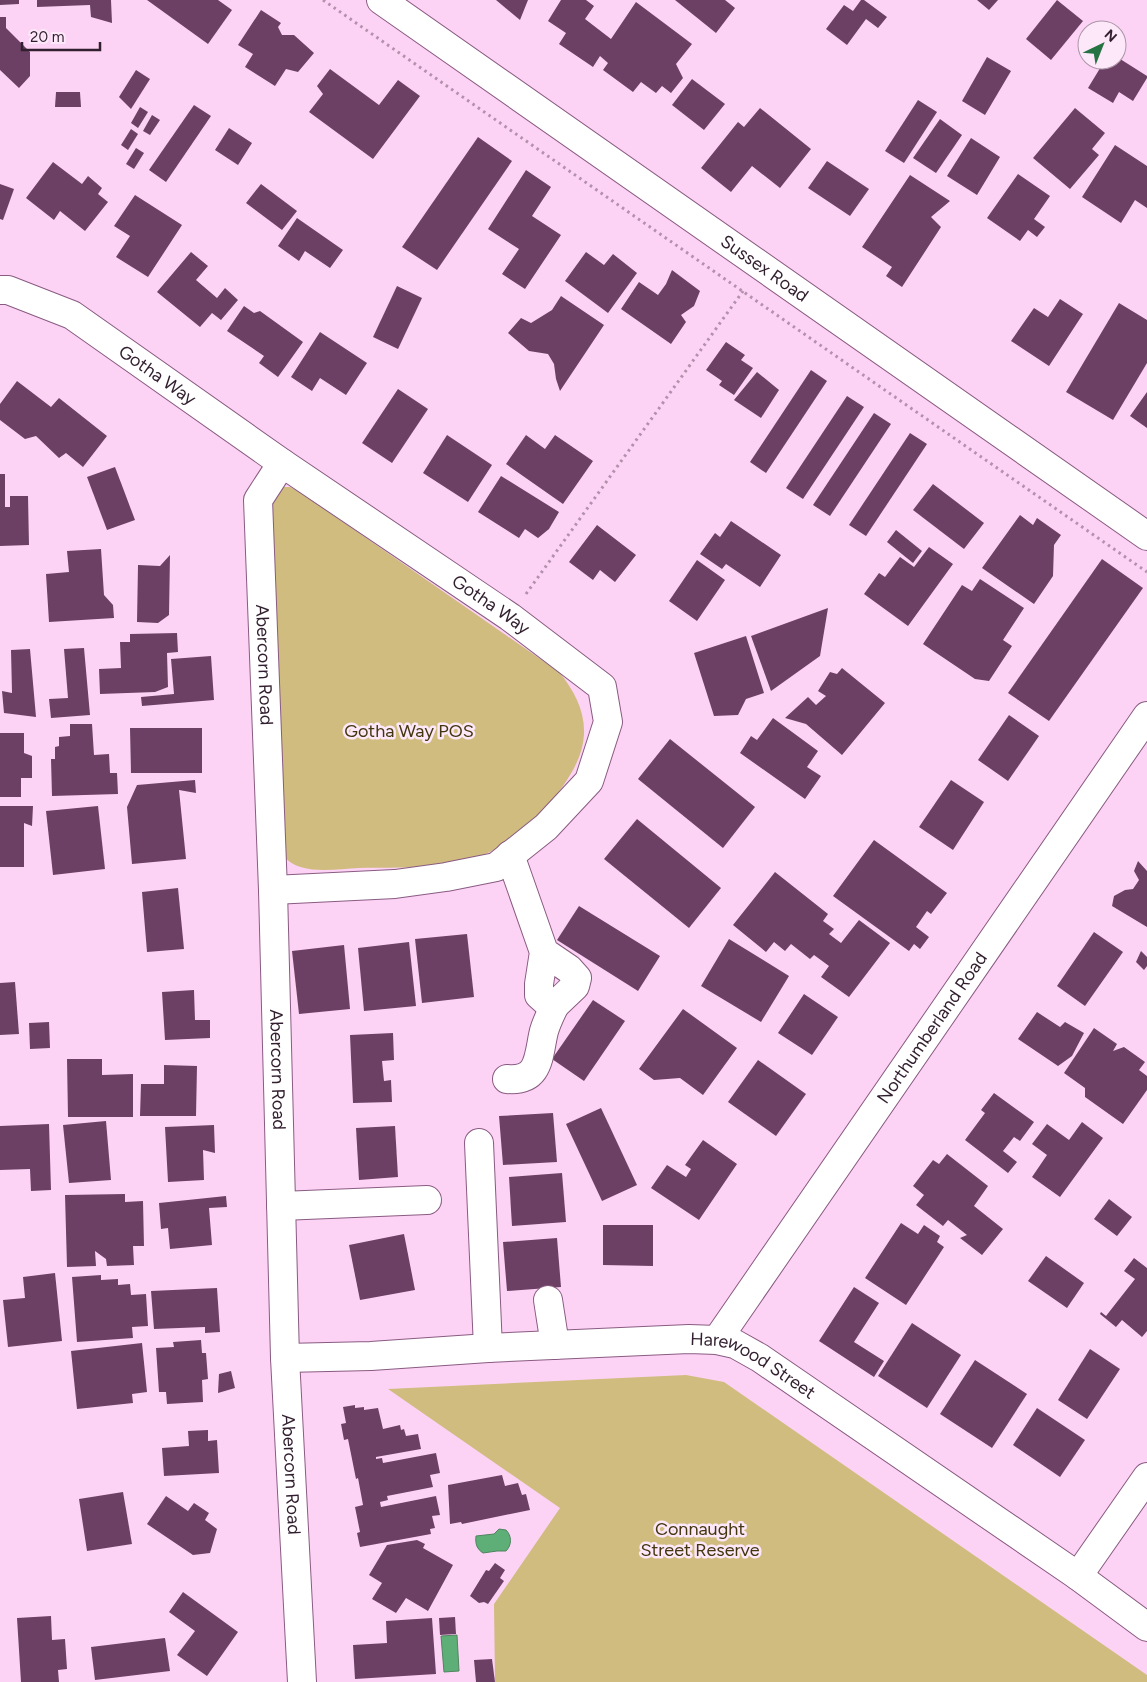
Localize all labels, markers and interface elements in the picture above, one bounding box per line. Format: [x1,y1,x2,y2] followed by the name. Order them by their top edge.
[22,20,100,52] scale bar
[1077,20,1127,70] north arrow
[1101,26,1120,46] text: N
[30,28,64,46] text: 20 m
[716,230,813,307] street label: Sussex Road
[114,340,201,410] street label: Gotha Way
[448,570,535,639] street label: Gotha Way
[251,604,278,726] street label: Abercorn Road
[344,720,474,742] park label: Gotha Way POS
[872,948,992,1108] street label: Northumberland Road
[265,1009,290,1130] street label: Abercorn Road
[690,1328,820,1404] street label: Harewood Street
[277,1413,305,1535] street label: Abercorn Road
[640,1518,760,1561] park label: Connaught Street Reserve

